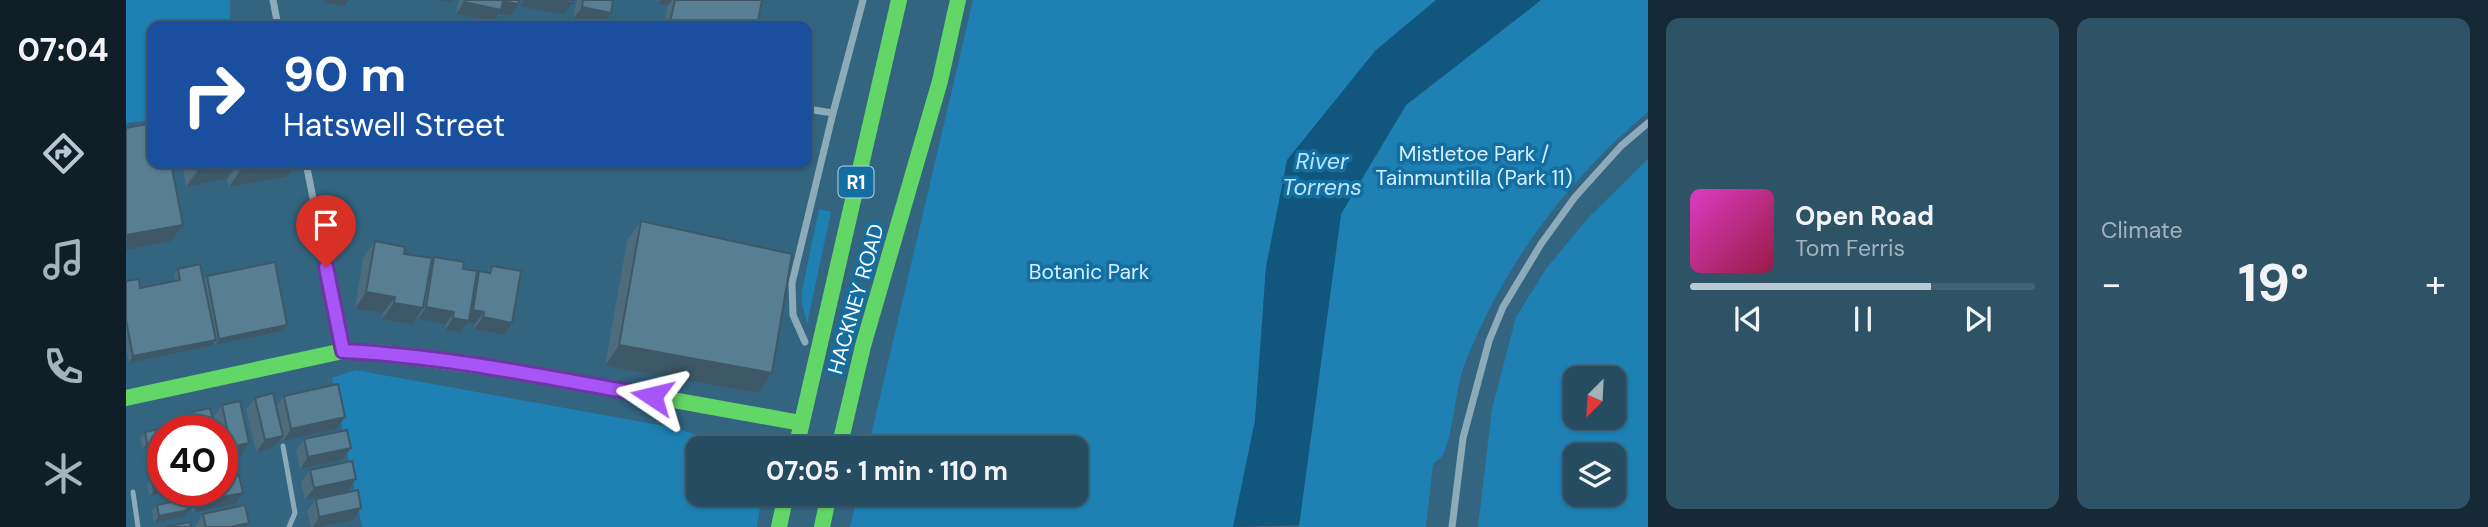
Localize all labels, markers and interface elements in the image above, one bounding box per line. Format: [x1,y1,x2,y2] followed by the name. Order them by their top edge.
[18,29,108,71] text: 07:04
[283,42,406,106] text: 90 m
[168,49,259,140] icon: right
[283,104,505,146] text: Hatswell Street
[39,129,88,178] icon: directions
[1375,140,1573,192] park label: Mistletoe Park / Tainmuntilla (Park 11)
[1282,146,1362,202] water label: River Torrens
[838,166,874,198] road number: R1
[296,195,356,267] pin
[1795,199,1934,233] text: Open Road
[307,206,345,244] icon: arrive
[2101,215,2183,245] text: Climate
[821,221,891,377] street label: HACKNEY ROAD
[1795,233,1905,263] text: Tom Ferris
[39,235,88,284] icon: music
[2238,249,2309,317] text: 19°
[1029,258,1150,286] park label: Botanic Park
[2101,259,2122,309] text: −
[2425,259,2446,309] text: +
[1729,300,1767,338] icon: previous
[1844,300,1882,338] icon: pause
[1959,300,1997,338] icon: next
[39,342,88,391] icon: phone
[615,359,689,433] position arrow
[1563,366,1626,429] north arrow
[1563,366,1626,506] map controls
[147,415,238,506] speed limit sign: 40
[1563,443,1626,506] button: layers
[39,449,88,498] icon: climate
[766,454,1008,488] text: 07:05 · 1 min · 110 m

